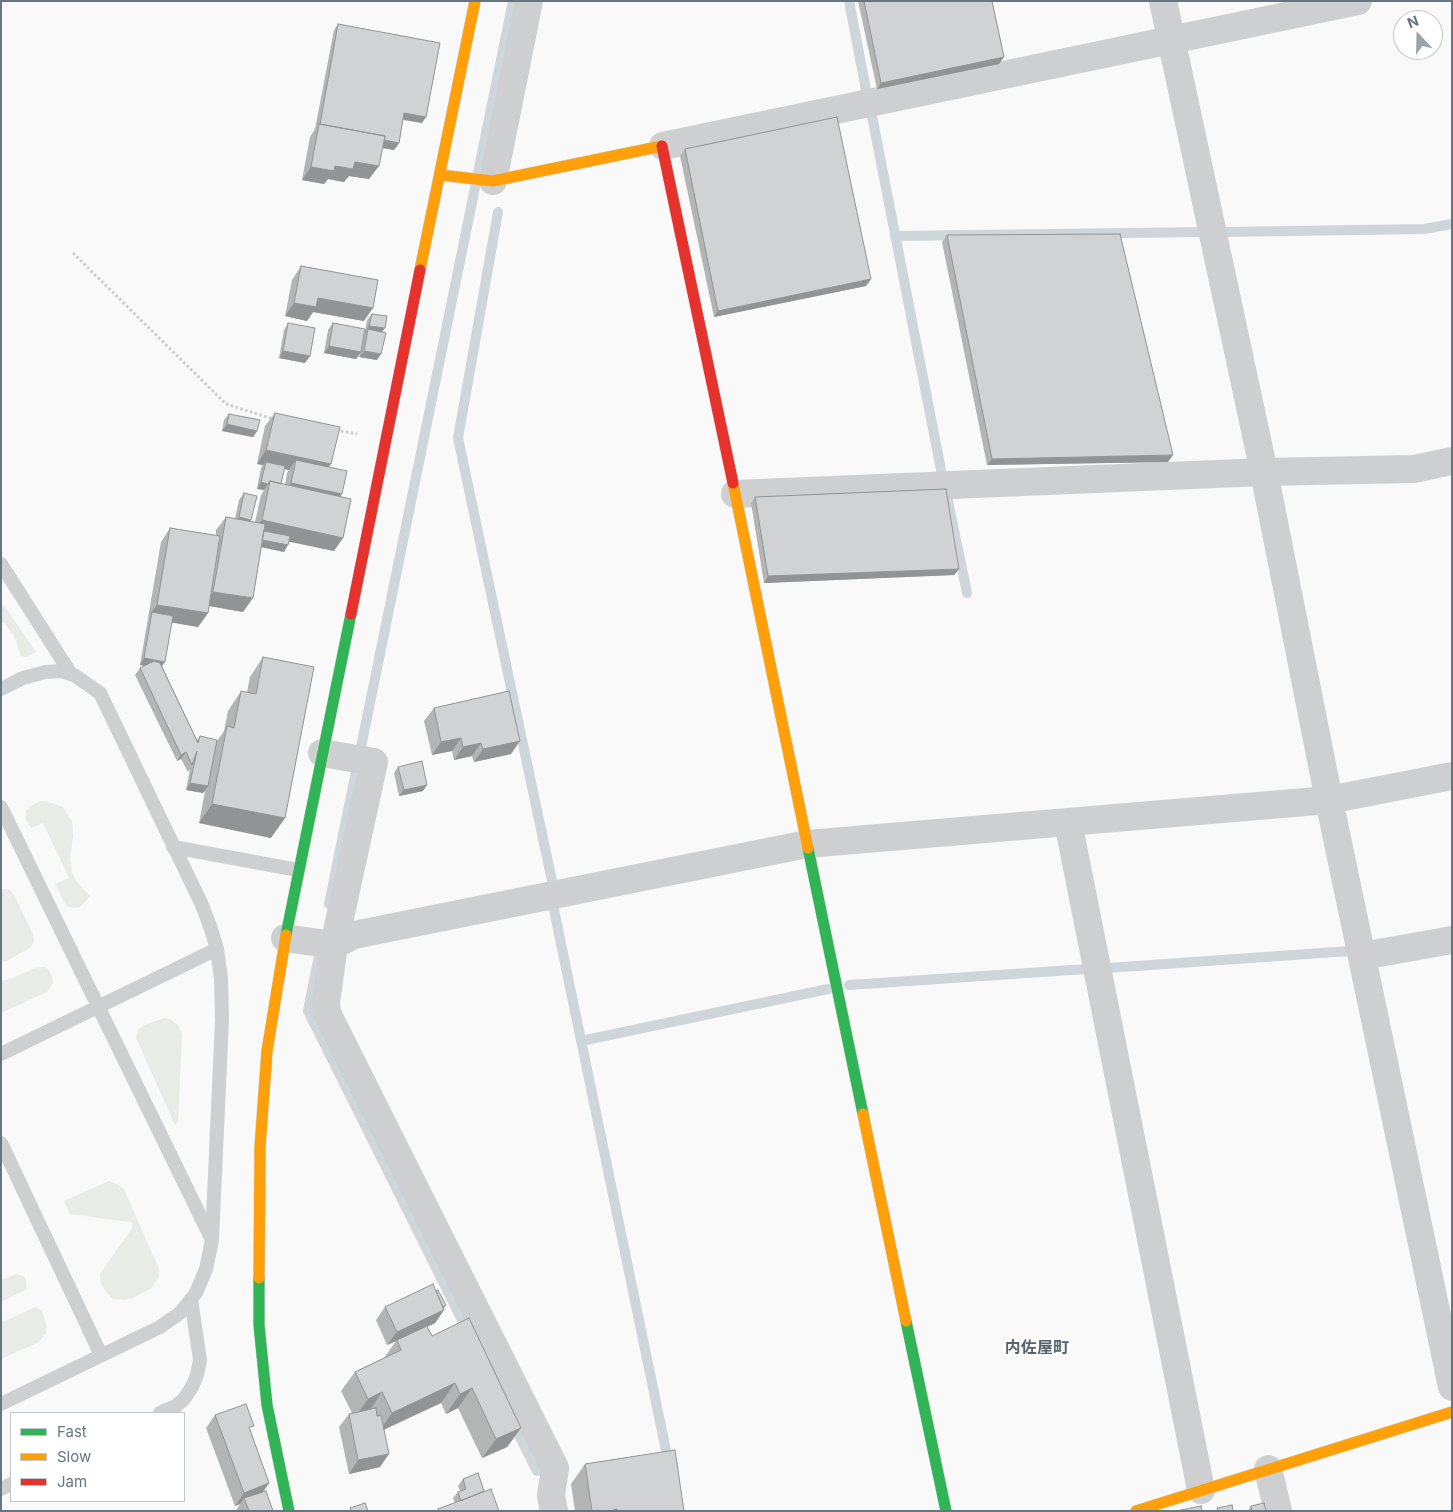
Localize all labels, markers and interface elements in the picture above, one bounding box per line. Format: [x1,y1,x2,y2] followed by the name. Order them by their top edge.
[1393,10,1443,60] north arrow
[1405,12,1421,31] text: N
[1005,1338,1069,1358] district label: 内佐屋町
[10,1412,185,1502] legend
[57,1422,87,1441] text: Fast
[57,1447,91,1466] text: Slow
[57,1472,87,1491] text: Jam

